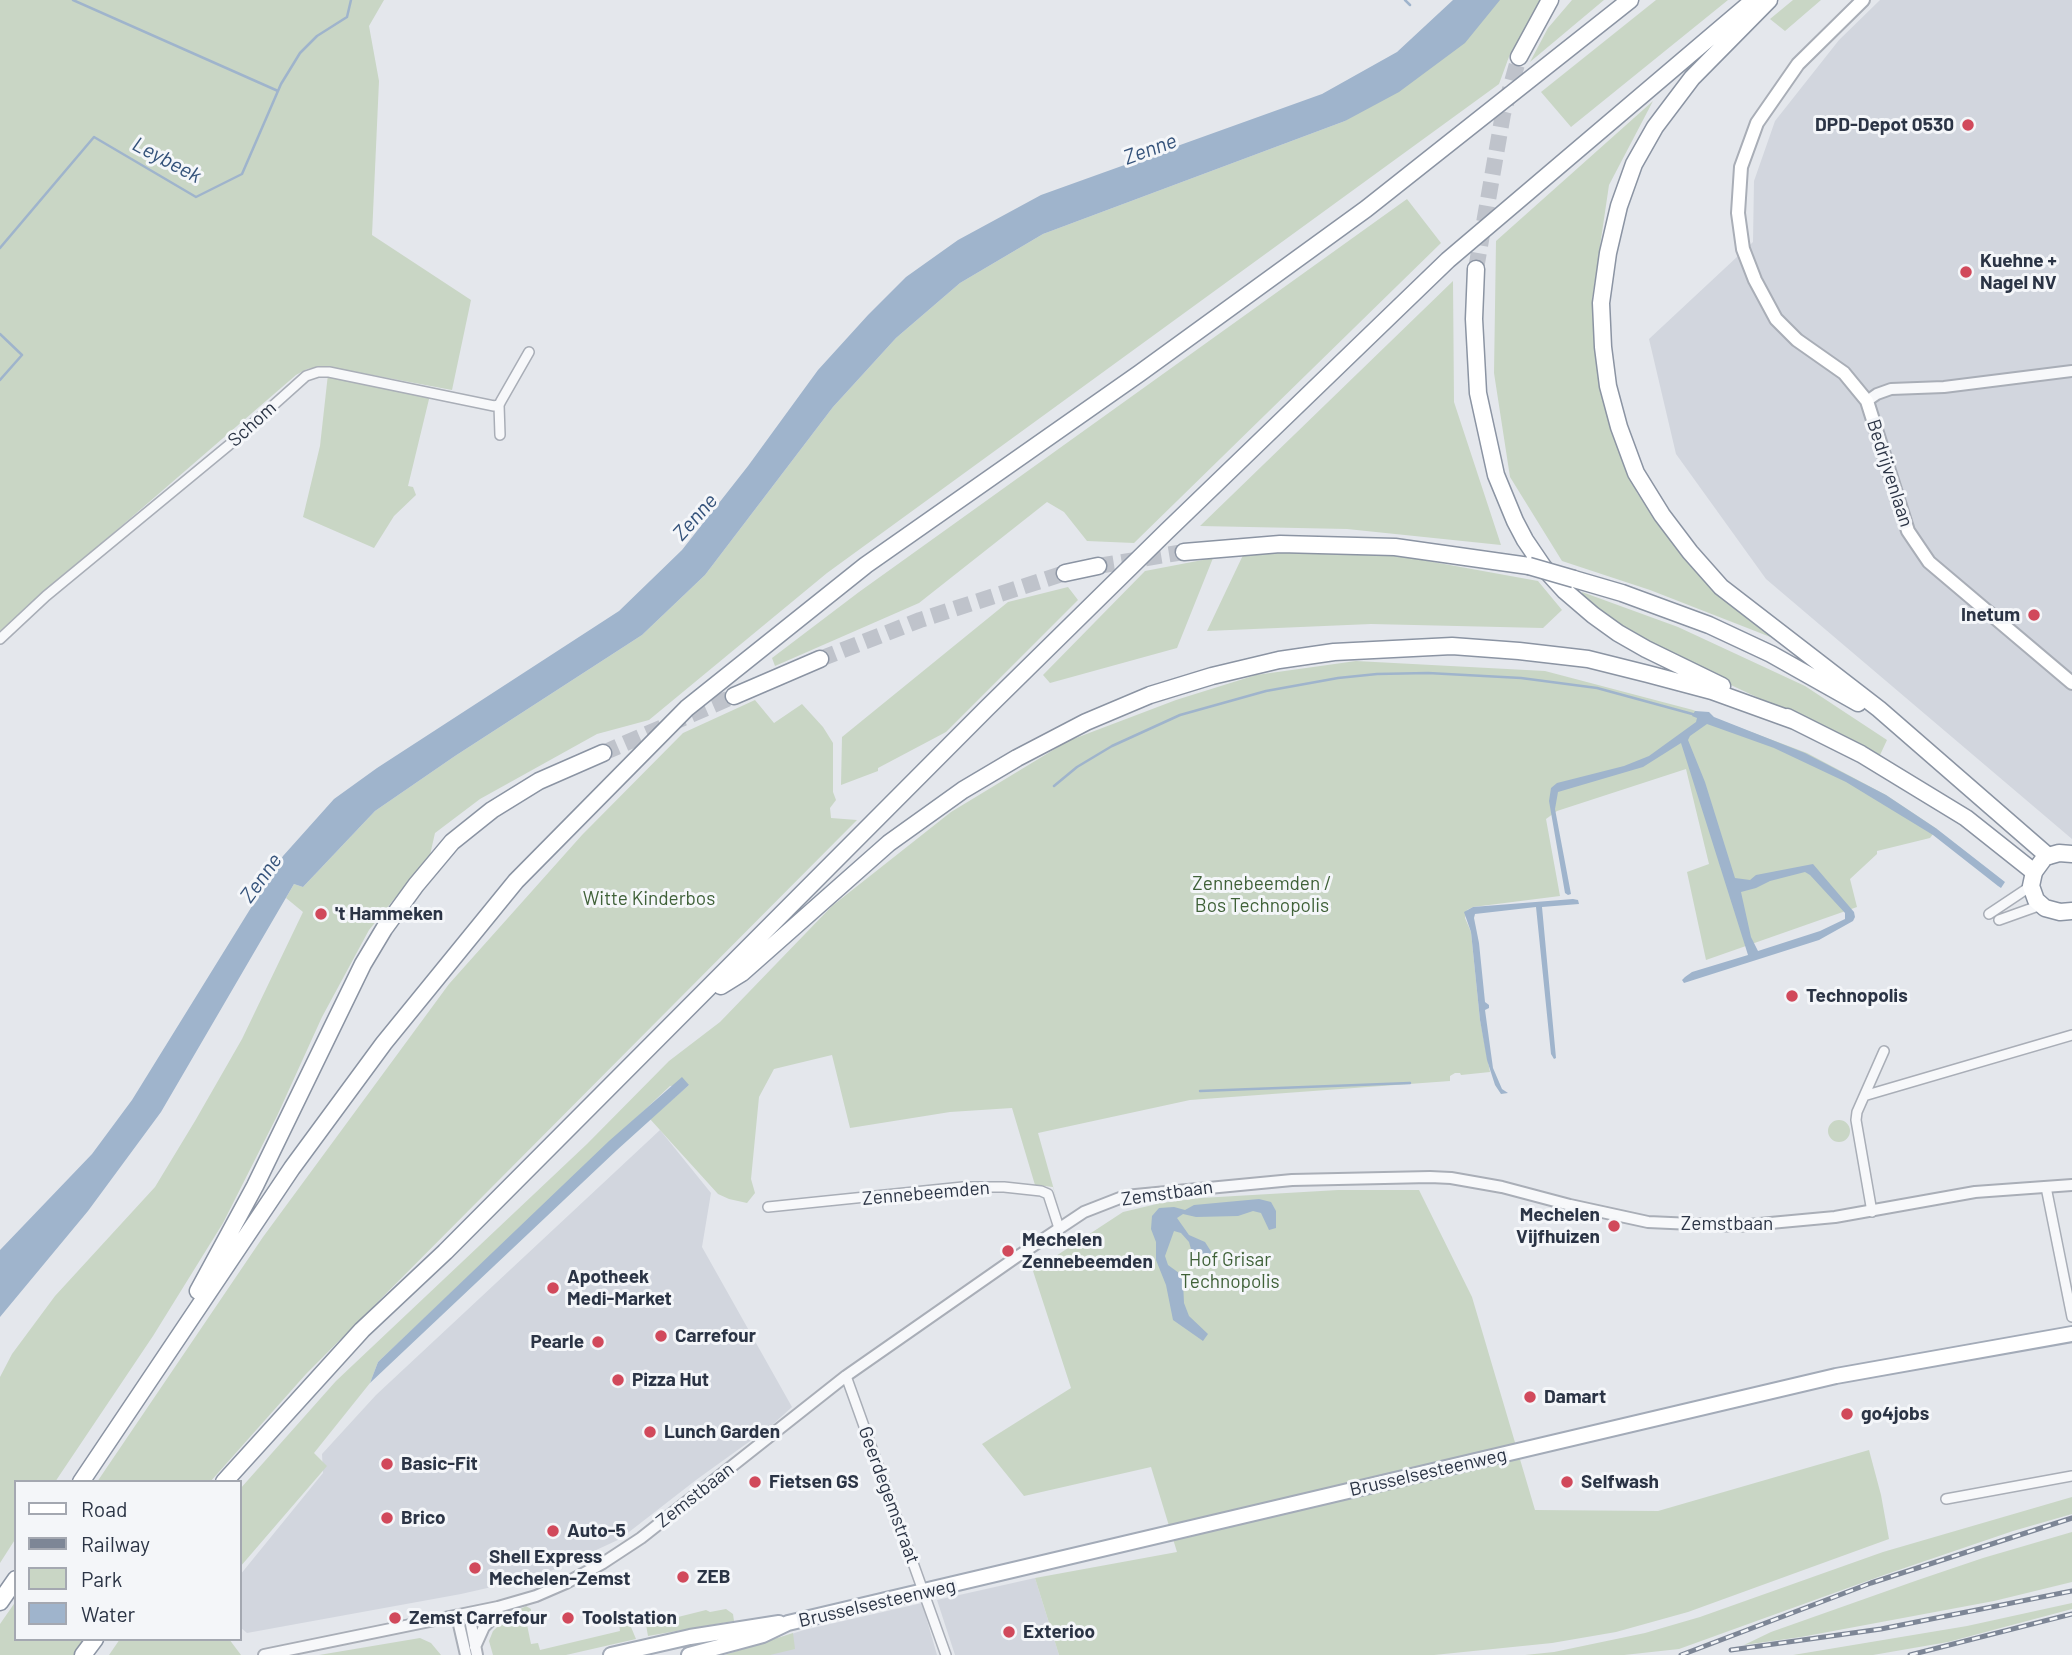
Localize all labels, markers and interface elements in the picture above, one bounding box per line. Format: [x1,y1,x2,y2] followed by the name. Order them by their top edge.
[1815,114,1954,136] place label: DPD-Depot 0530
[1960,117,1976,133] marker: DPD-Depot 0530
[1120,128,1180,170] water label: Zenne
[128,131,206,189] water label: Leybeek
[1980,250,2057,294] place label: Kuehne + Nagel NV
[1958,264,1974,280] marker: Kuehne + Nagel NV
[223,396,281,452] street label: Schom
[1862,416,1918,530] street label: Bedrijvenlaan
[667,488,723,546] water label: Zenne
[1961,604,2020,626] place label: Inetum
[2026,607,2042,623] marker: Inetum
[235,848,287,908] water label: Zenne
[1192,873,1332,917] park label: Zennebeemden / Bos Technopolis
[583,888,715,910] park label: Witte Kinderbos
[335,903,443,925] place label: 't Hammeken
[313,906,329,922] marker: 't Hammeken
[1806,985,1908,1007] place label: Technopolis
[1784,988,1800,1004] marker: Technopolis
[1120,1175,1214,1211] street label: Zemstbaan
[861,1176,991,1210] street label: Zennebeemden
[1516,1204,1600,1248] place label: Mechelen Vijfhuizen
[1681,1213,1773,1235] street label: Zemstbaan
[1606,1218,1622,1234] marker: Mechelen Vijfhuizen
[1022,1229,1153,1273] place label: Mechelen Zennebeemden
[1000,1243,1016,1259] marker: Mechelen Zennebeemden
[1180,1249,1280,1293] park label: Hof Grisar Technopolis
[567,1266,672,1310] place label: Apotheek Medi-Market
[545,1280,561,1296] marker: Apotheek Medi-Market
[675,1325,756,1347] place label: Carrefour
[653,1328,669,1344] marker: Carrefour
[531,1331,584,1353] place label: Pearle
[590,1334,606,1350] marker: Pearle
[632,1369,709,1391] place label: Pizza Hut
[610,1372,626,1388] marker: Pizza Hut
[1544,1386,1606,1408] place label: Damart
[1522,1389,1538,1405] marker: Damart
[1861,1403,1929,1425] place label: go4jobs
[1839,1406,1855,1422] marker: go4jobs
[664,1421,780,1443] place label: Lunch Garden
[854,1423,924,1567] street label: Geerdegemstraat
[642,1424,658,1440] marker: Lunch Garden
[1347,1443,1509,1501] street label: Brusselsesteenweg
[401,1453,478,1475] place label: Basic-Fit
[379,1456,395,1472] marker: Basic-Fit
[652,1458,738,1532] street label: Zemstbaan
[769,1471,859,1493] place label: Fietsen GS
[1581,1471,1659,1493] place label: Selfwash
[747,1474,763,1490] marker: Fietsen GS
[1559,1474,1575,1490] marker: Selfwash
[14,1480,242,1641] legend
[81,1496,127,1521] text: Road
[401,1507,446,1529] place label: Brico
[379,1510,395,1526] marker: Brico
[567,1520,626,1542] place label: Auto-5
[545,1523,561,1539] marker: Auto-5
[81,1531,150,1556] text: Railway
[489,1546,631,1590] place label: Shell Express Mechelen-Zemst
[467,1560,483,1576] marker: Shell Express Mechelen-Zemst
[81,1566,122,1591] text: Park
[697,1566,730,1588] place label: ZEB
[675,1569,691,1585] marker: ZEB
[796,1574,958,1632] street label: Brusselsesteenweg
[81,1601,135,1626] text: Water
[409,1607,547,1629] place label: Zemst Carrefour
[582,1607,677,1629] place label: Toolstation
[387,1610,403,1626] marker: Zemst Carrefour
[560,1610,576,1626] marker: Toolstation
[1023,1621,1095,1643] place label: Exterioo
[1001,1624,1017,1640] marker: Exterioo

